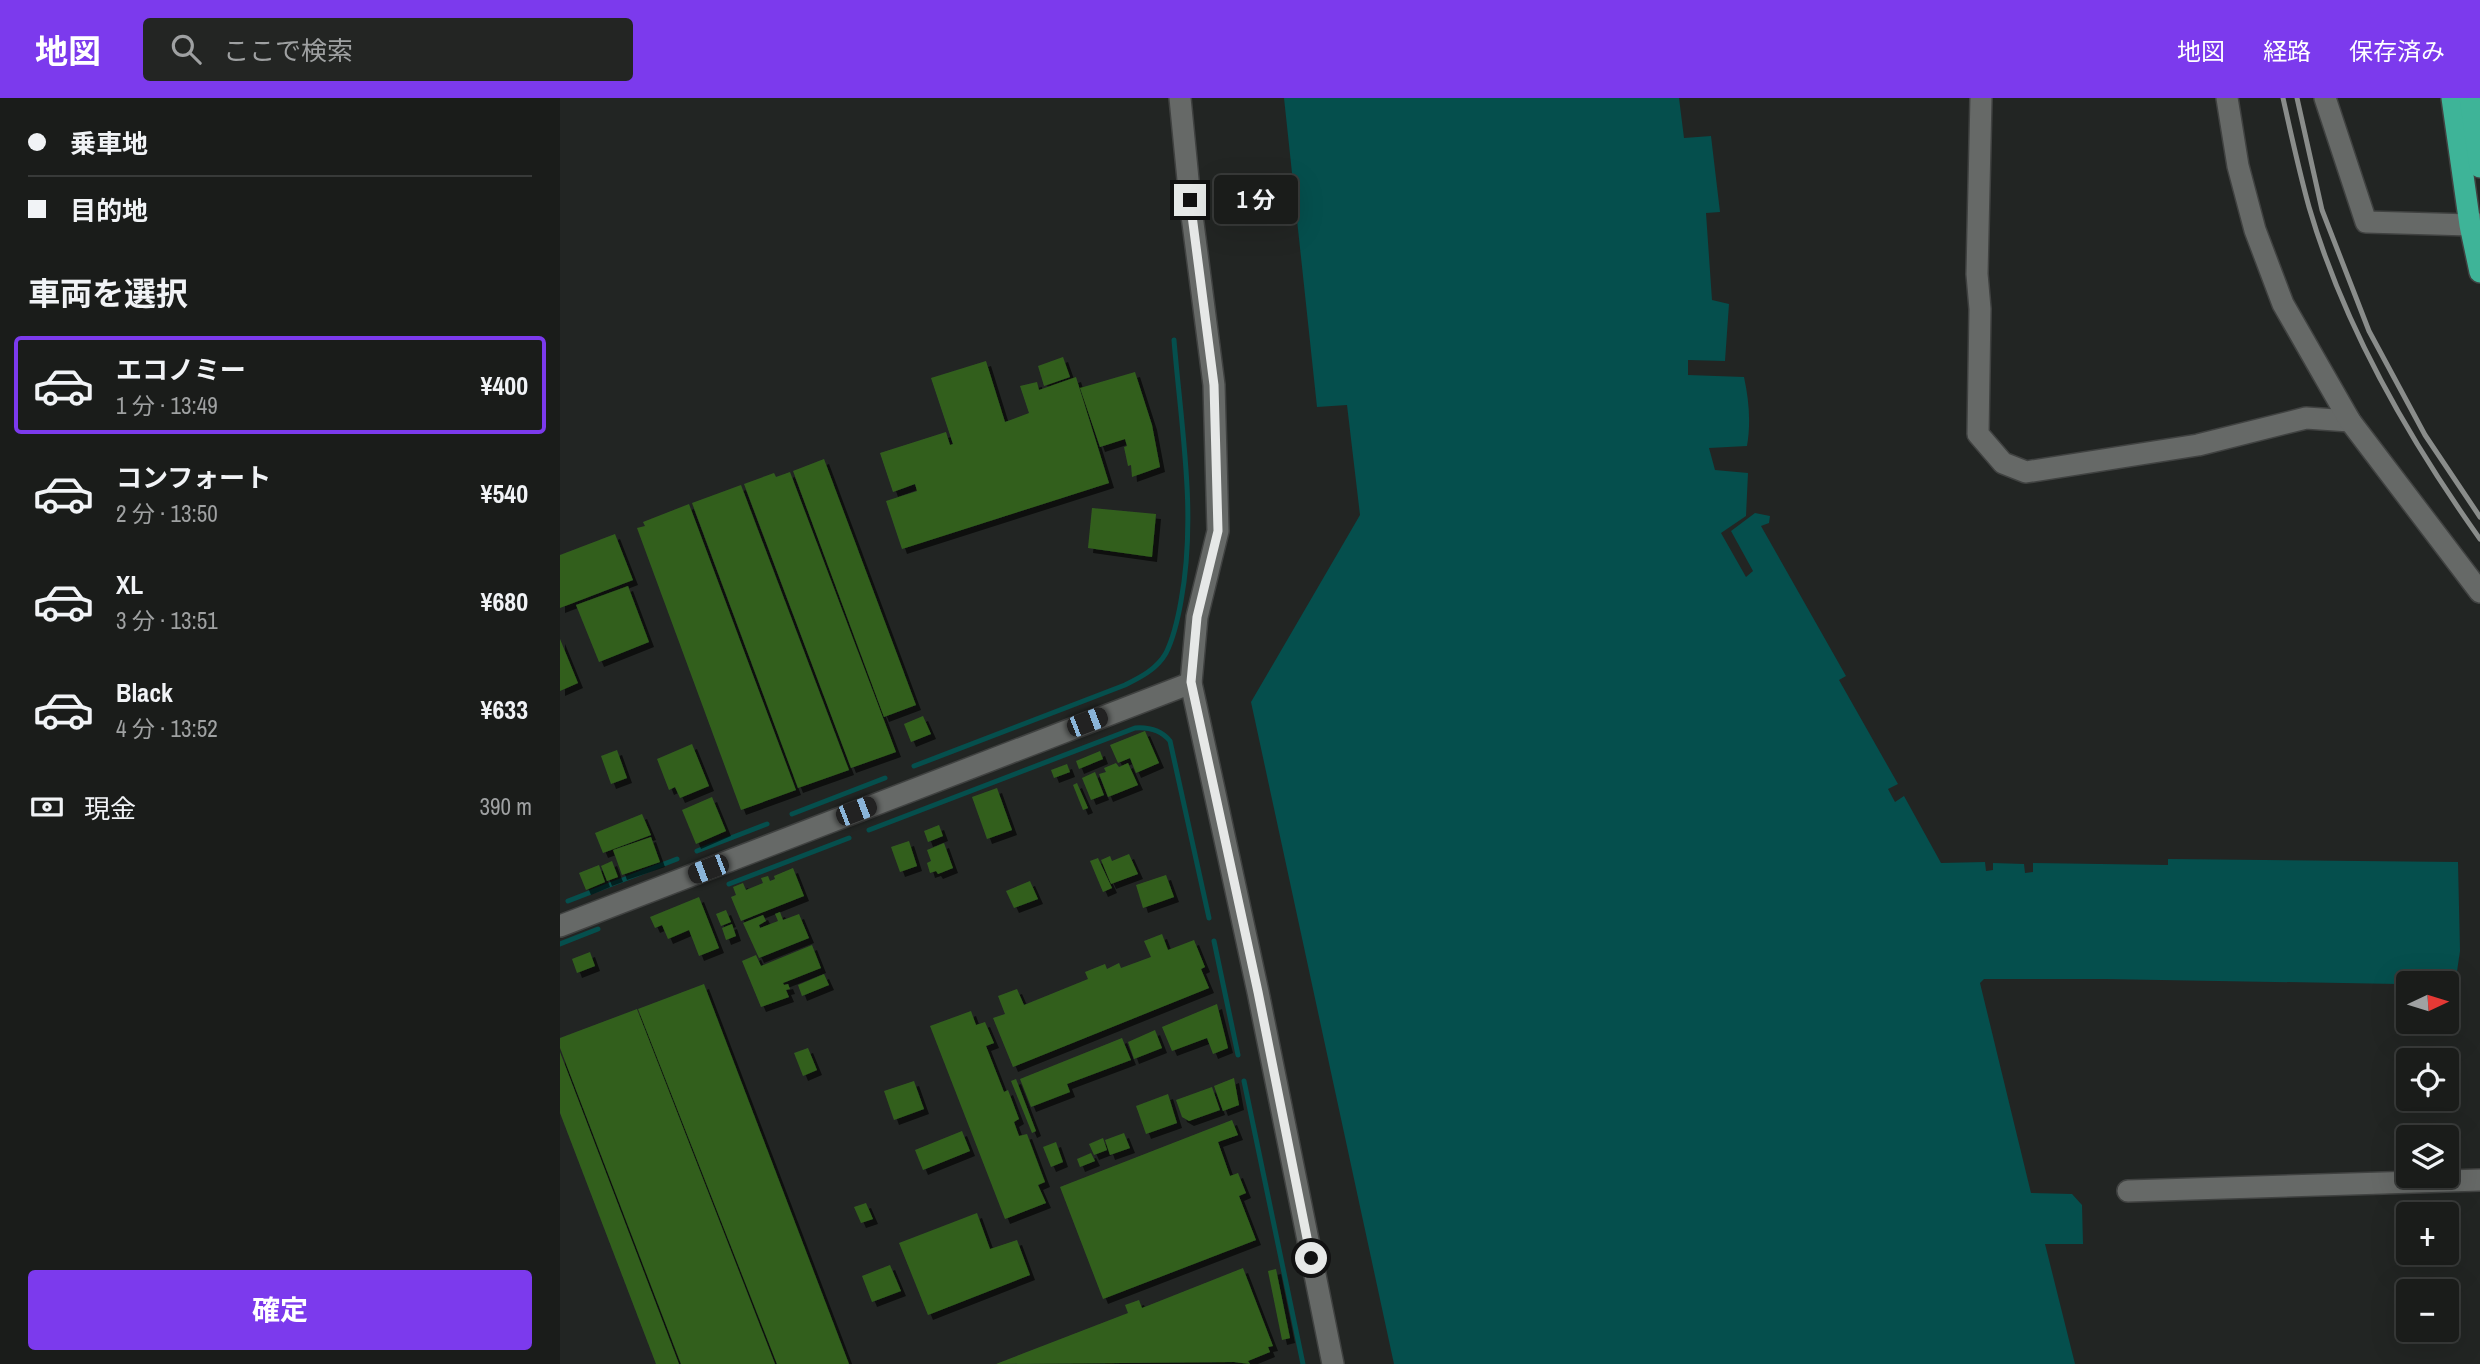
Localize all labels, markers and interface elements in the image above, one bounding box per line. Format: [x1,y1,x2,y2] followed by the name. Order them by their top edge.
[143,18,633,81] search box
[35,29,101,73] text: 地図
[167,30,205,68] icon: search
[223,33,353,68] text: ここで検索
[2177,35,2225,67] text: 地図
[2263,35,2311,67] text: 経路
[2349,35,2445,67] text: 保存済み
[70,126,148,161] text: 乗車地
[1214,176,1298,224] callout: 1 分
[1174,184,1206,216] route end
[1237,184,1275,215] text: 1 分
[70,193,148,228] text: 目的地
[28,272,188,315] text: 車両を選択
[116,352,246,387] text: エコノミー
[32,354,95,417] icon: car
[481,368,528,403] text: ¥400
[116,390,218,421] text: 1 分 · 13:49
[116,460,271,495] text: コンフォート
[32,462,95,525] icon: car
[481,476,528,511] text: ¥540
[116,498,218,529] text: 2 分 · 13:50
[116,567,143,602] text: XL
[32,570,95,633] icon: car
[481,584,528,619] text: ¥680
[116,605,218,636] text: 3 分 · 13:51
[116,675,173,710] text: Black
[32,678,95,741] icon: car
[481,692,528,727] text: ¥633
[1064,705,1111,739] car
[116,713,218,744] text: 4 分 · 13:52
[28,788,66,826] icon: cash
[84,791,136,826] text: 現金
[480,791,532,822] text: 390 m
[833,794,880,828] car
[685,852,732,886] car
[2396,971,2459,1034] north arrow
[2396,971,2459,1342] map controls
[2396,1048,2459,1111] button: locate
[2396,1125,2459,1188] button: layers
[2396,1202,2459,1265] button: +
[1295,1242,1327,1274] route start
[28,1270,532,1350] button: 確定
[2396,1279,2459,1342] button: −

